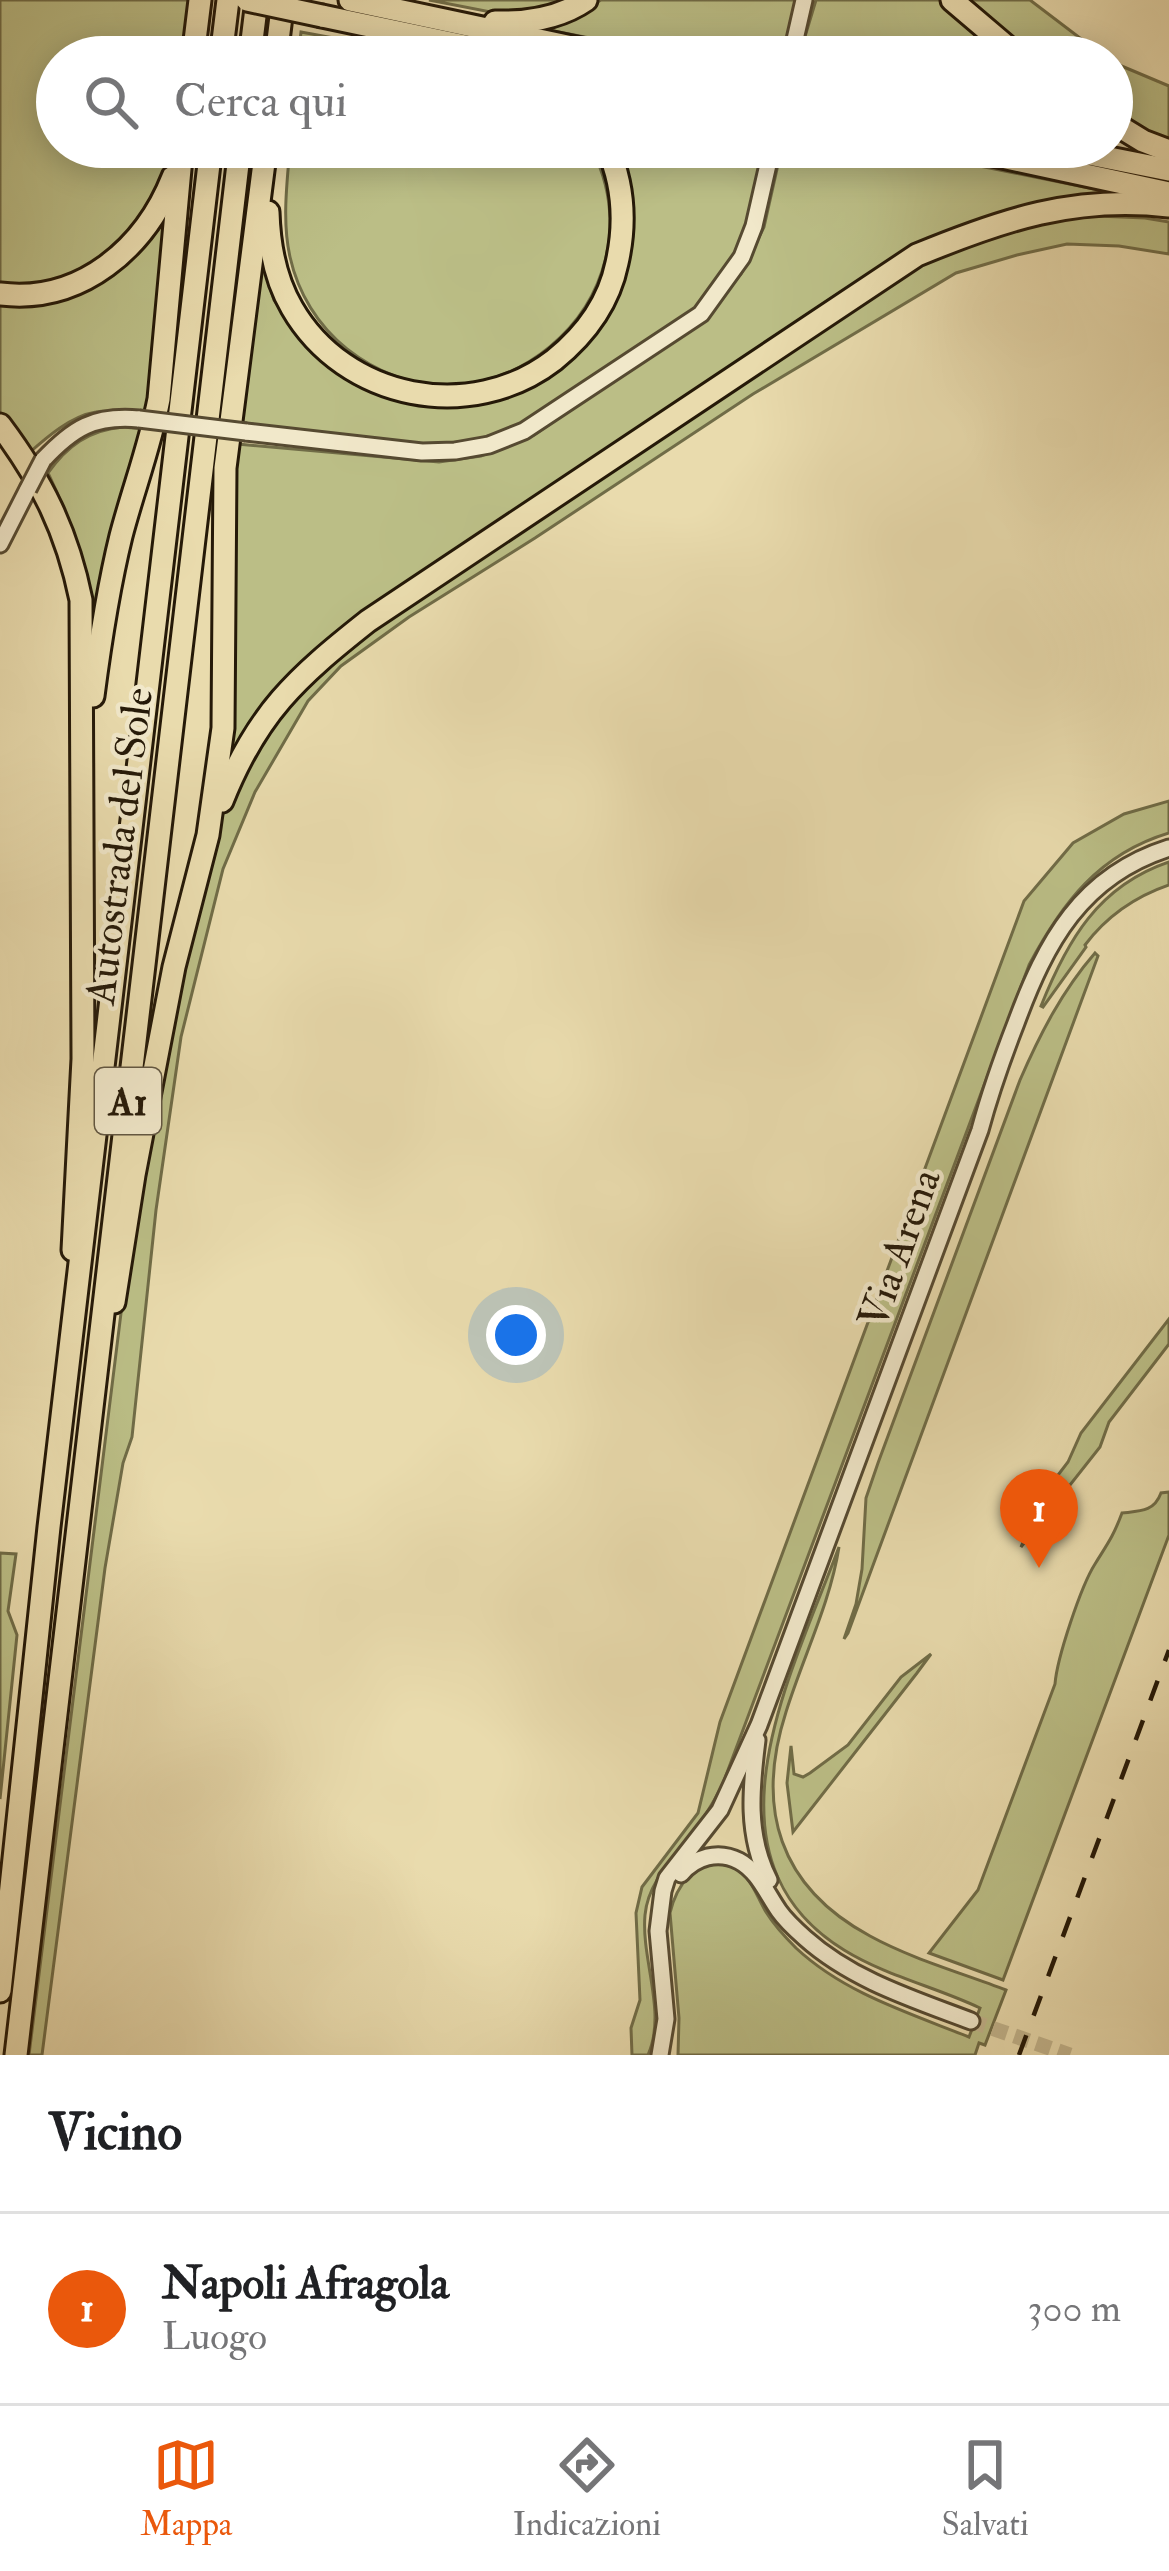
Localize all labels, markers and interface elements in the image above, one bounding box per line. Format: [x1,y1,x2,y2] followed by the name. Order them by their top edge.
[36,36,1133,168] search box
[78,69,144,135] icon: search
[174,74,347,130] text: Cerca qui
[75,685,165,1009] street label: Autostrada del Sole
[95,1068,161,1134] road number: A1
[847,1161,953,1335] street label: Via Arena
[486,1305,546,1365] your location
[1000,1469,1078,1568] pin: 1
[48,2101,182,2165] text: Vicino
[162,2256,449,2312] text: Napoli Afragola
[80,2284,94,2333] text: 1
[1028,2284,1121,2333] text: 300 m
[162,2312,267,2361] text: Luogo
[140,2432,232,2545] tab: Mappa
[513,2432,661,2545] tab: Indicazioni
[941,2432,1029,2545] tab: Salvati

